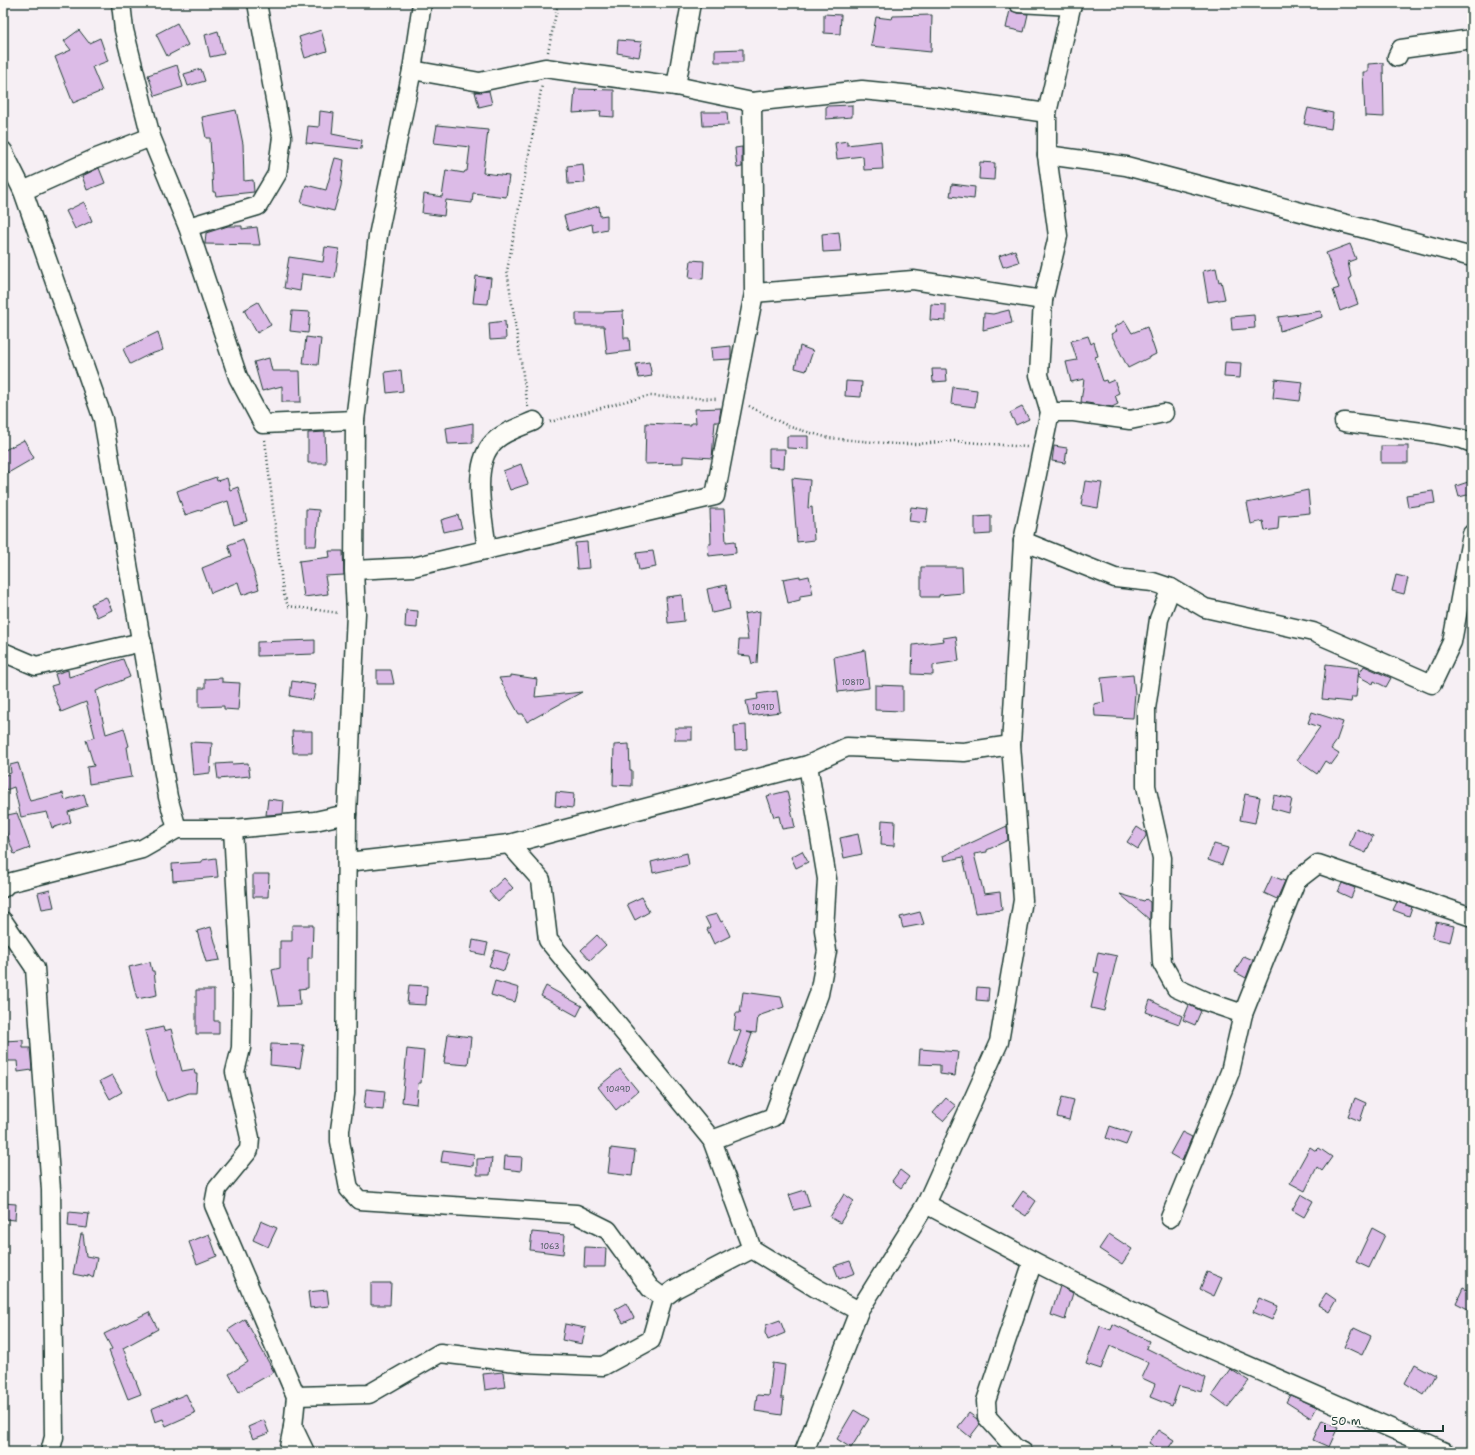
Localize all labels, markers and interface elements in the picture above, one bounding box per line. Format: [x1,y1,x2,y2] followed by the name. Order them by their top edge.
[842,677,864,688] house number: 1081D
[752,702,774,713] house number: 1091D
[606,1084,630,1095] house number: 1049D
[540,1241,560,1252] house number: 1063
[1325,1407,1443,1433] scale bar
[1331,1413,1361,1429] text: 50 m

